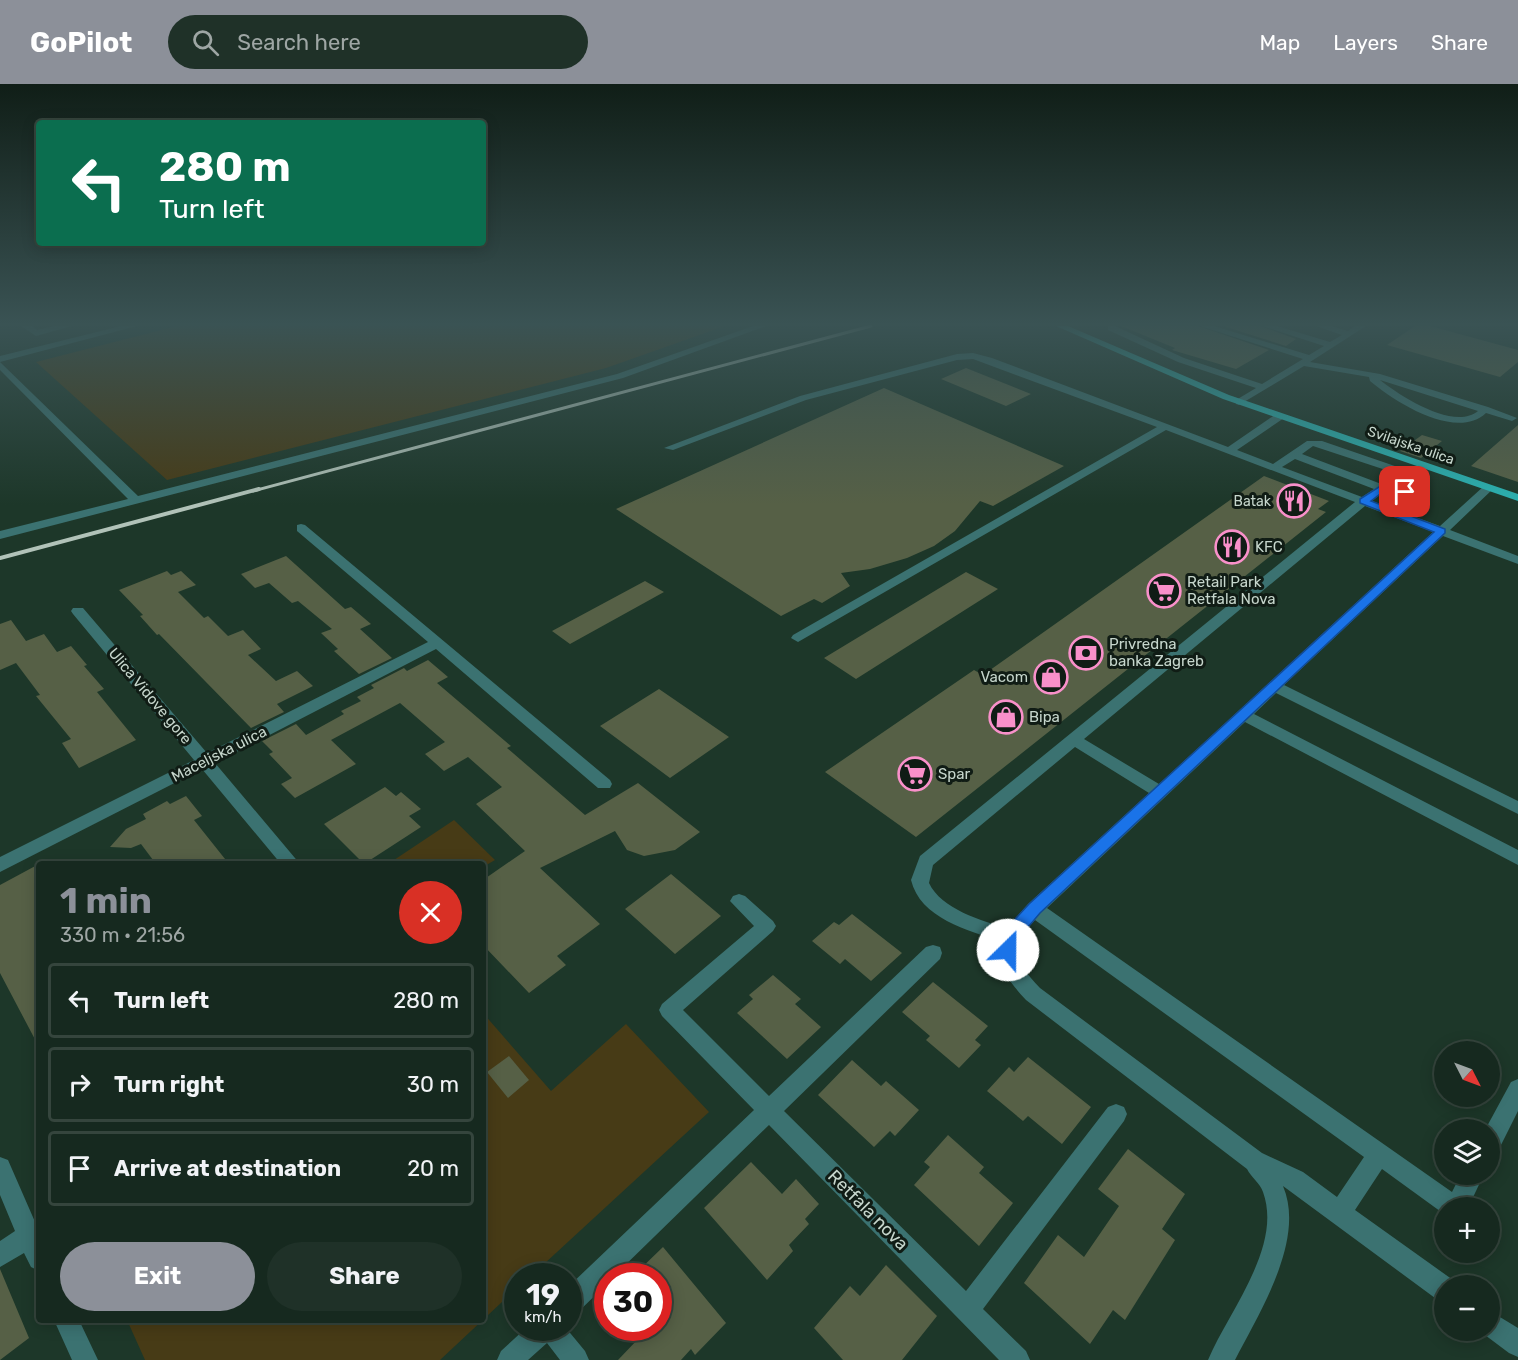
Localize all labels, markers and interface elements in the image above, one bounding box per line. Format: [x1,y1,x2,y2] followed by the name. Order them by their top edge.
[168,15,588,69] search box
[30,26,132,59] text: GoPilot
[189,26,222,59] icon: search
[237,29,361,56] text: Search here
[1259,30,1300,55] text: Map
[1333,30,1398,55] text: Layers
[1431,30,1488,55] text: Share
[159,142,291,192] text: 280 m
[60,144,138,222] icon: left
[159,193,264,225] text: Turn left
[1365,423,1456,468] street label: Svilajska ulica
[1379,466,1430,517] pin
[1388,475,1421,508] icon: arrive
[1276,483,1312,519] restaurant icon: Batak
[1234,493,1272,510] place label: Batak
[1214,529,1250,565] restaurant icon: KFC
[1255,538,1283,556] place label: KFC
[1146,573,1182,609] supermarket icon: Retail Park Retfala Nova
[1187,573,1276,608] place label: Retail Park Retfala Nova
[1068,635,1104,671] bank icon: Privredna banka Zagreb
[1109,635,1204,670] place label: Privredna banka Zagreb
[105,644,195,748] street label: Ulica Vidove gore
[1033,659,1069,695] shop icon: Vacom
[981,668,1028,686] place label: Vacom
[988,699,1024,735] shop icon: Bipa
[1029,708,1060,726] place label: Bipa
[168,722,270,786] street label: Maceljska ulica
[897,756,933,792] supermarket icon: Spar
[938,765,971,783] place label: Spar
[60,879,152,922] text: 1 min
[399,881,462,944] button: close
[976,918,1040,982] position arrow
[60,923,185,947] text: 330 m · 21:56
[63,984,96,1017] icon: left
[114,987,209,1014] text: Turn left
[393,987,459,1014] text: 280 m
[1434,1041,1500,1107] north arrow
[1434,1041,1500,1341] map controls
[63,1068,96,1101] icon: right
[114,1071,224,1098] text: Turn right
[407,1071,459,1098] text: 30 m
[1434,1119,1500,1185] button: layers
[63,1152,96,1185] icon: arrive
[114,1155,341,1182] text: Arrive at destination
[407,1155,459,1182] text: 20 m
[823,1165,913,1255] street label: Retfala nova
[1434,1197,1500,1263] button: +
[60,1242,255,1311] button: Exit
[267,1242,462,1311] button: Share
[594,1263,672,1341] speed limit sign: 30
[1434,1275,1500,1341] button: −
[526,1277,560,1313] text: 19
[524,1308,562,1326] text: km/h

